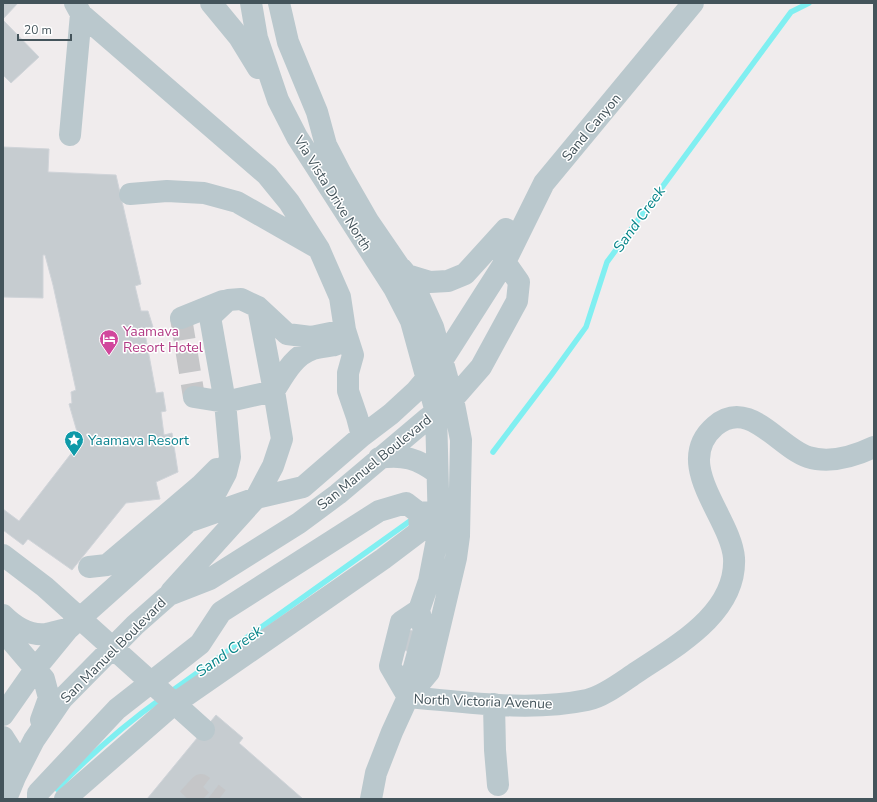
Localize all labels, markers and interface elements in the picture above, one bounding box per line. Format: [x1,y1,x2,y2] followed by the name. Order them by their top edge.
[18,16,71,42] scale bar
[24,22,52,38] text: 20 m
[557,89,625,165] street label: Sand Canyon
[289,131,376,255] street label: Via Vista Drive North
[608,182,670,256] water label: Sand Creek
[122,322,204,357] place label: Yaamava Resort Hotel
[98,328,120,356] hotel icon: Yaamava Resort Hotel
[313,410,436,514] street label: San Manuel Boulevard
[63,429,85,457] place icon: Yaamava Resort
[87,431,189,450] place label: Yaamava Resort
[56,593,170,707] street label: San Manuel Boulevard
[192,620,267,681] water label: Sand Creek
[413,690,553,713] street label: North Victoria Avenue

